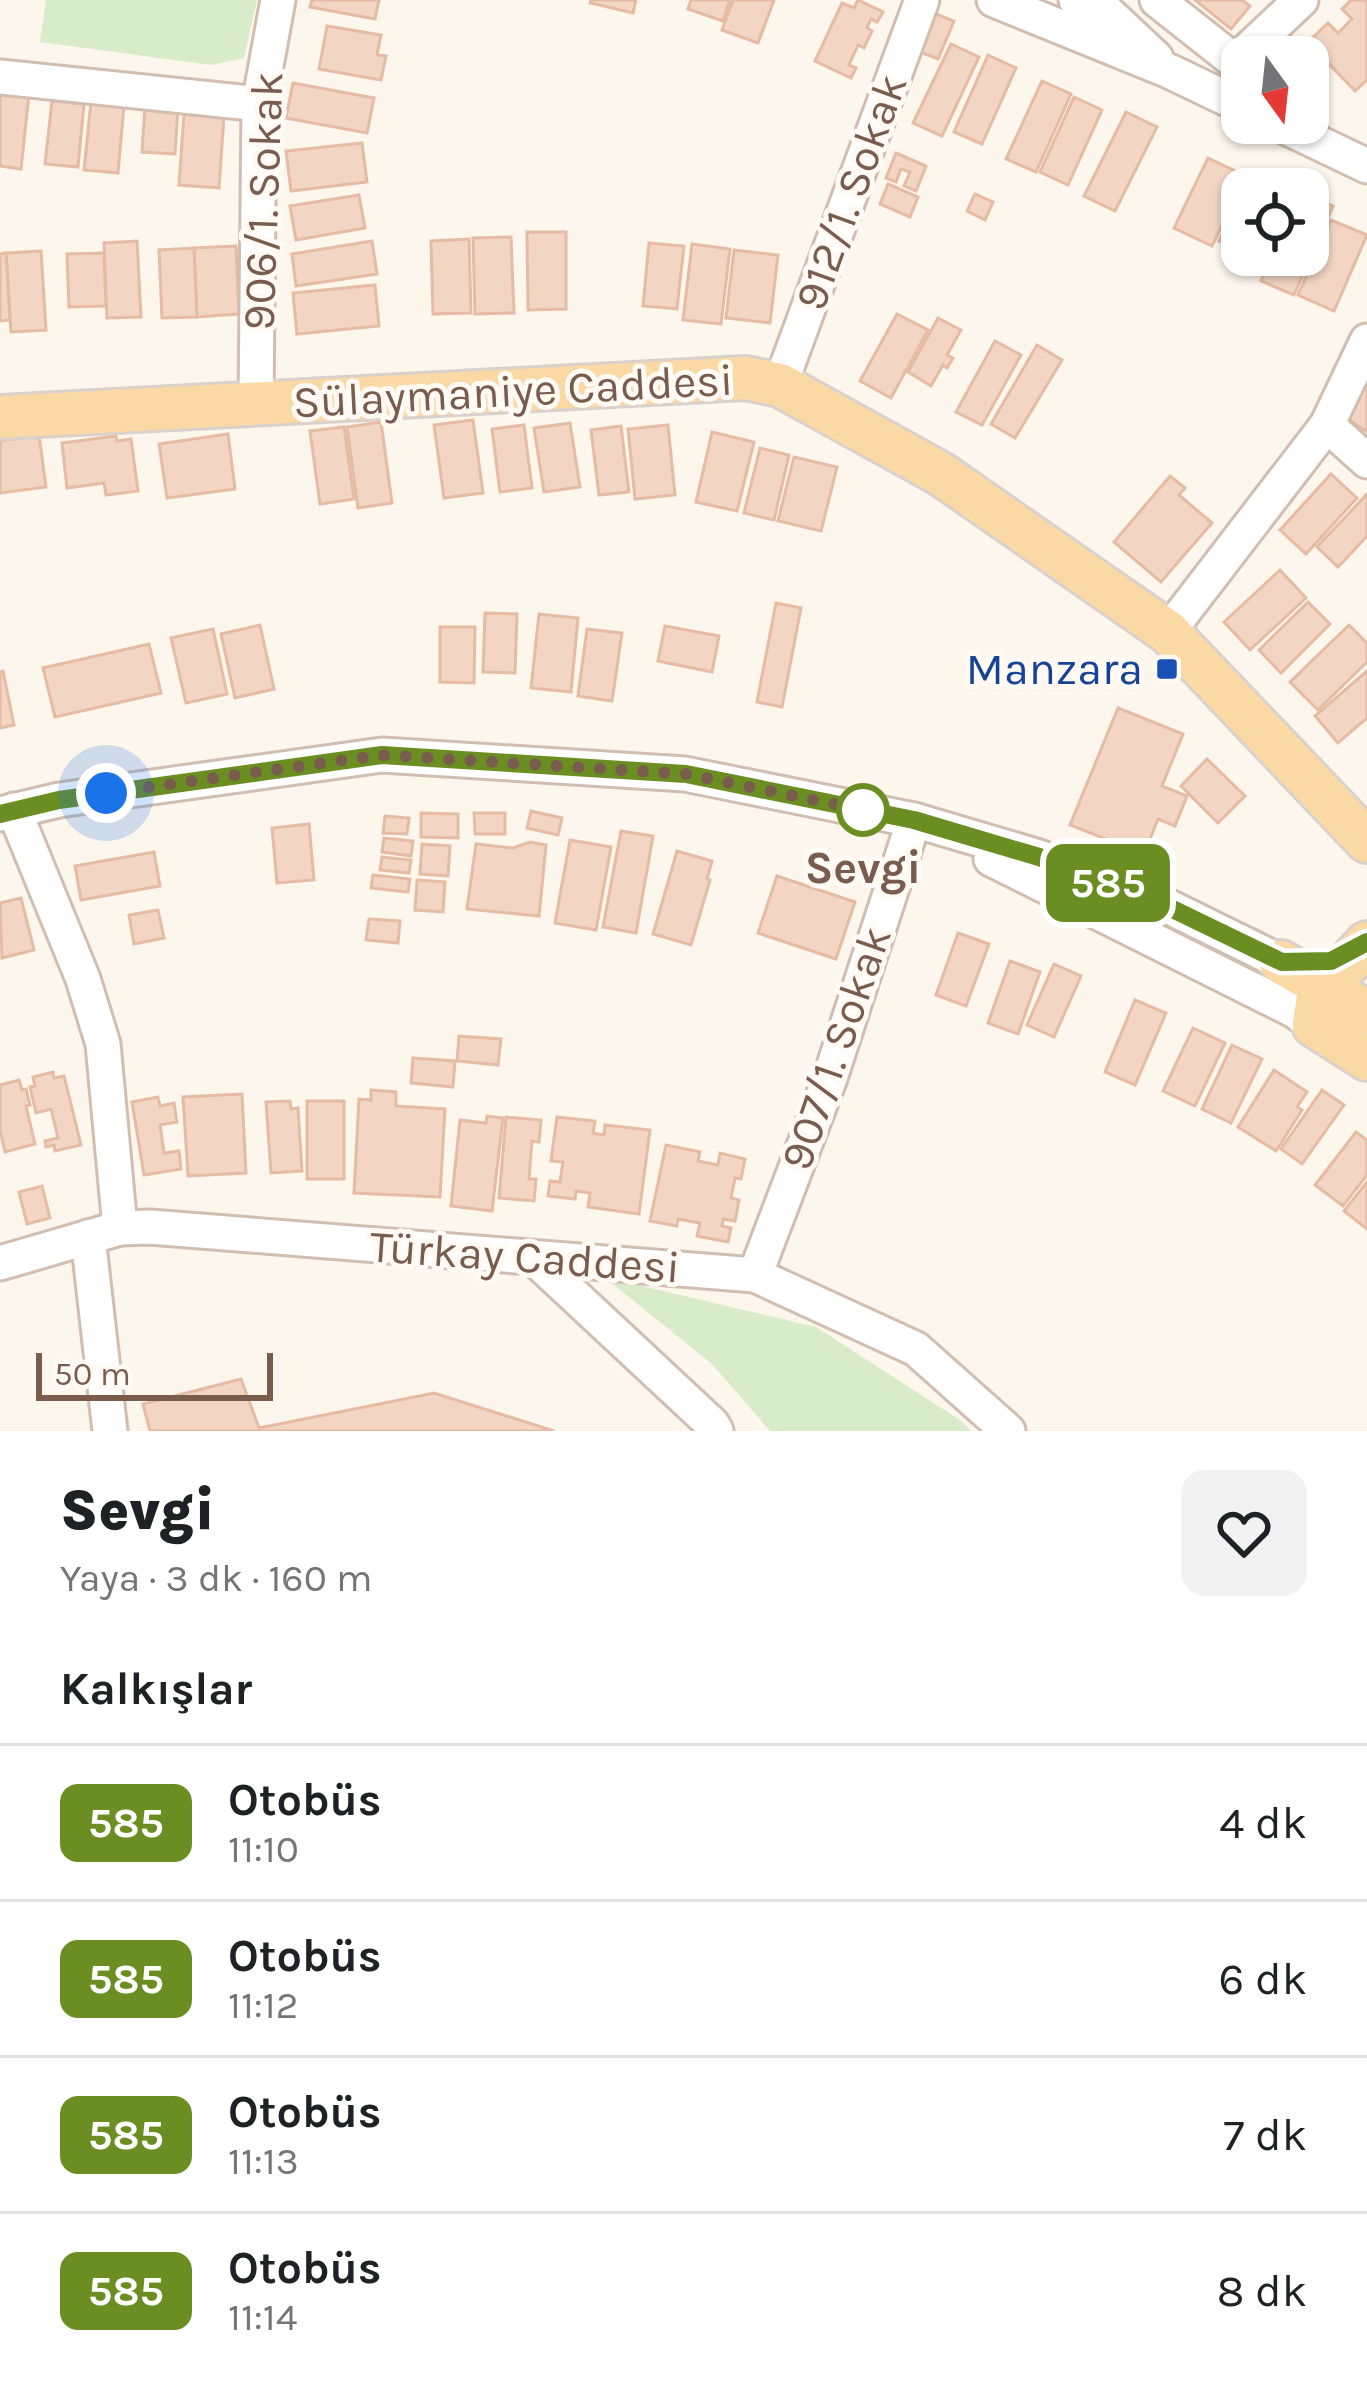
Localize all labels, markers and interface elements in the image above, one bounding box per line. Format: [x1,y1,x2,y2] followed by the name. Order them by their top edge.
[1221,36,1329,144] north arrow
[1221,36,1329,276] map controls
[784,67,918,317] street label: 912/1. Sokak
[232,71,294,331] street label: 906/1. Sokak
[1221,168,1329,276] button: locate
[292,354,735,429] street label: Sülaymaniye Caddesi
[966,643,1143,695] place label: Manzara
[1154,656,1180,682] marker: Manzara
[76,763,136,823] your location
[838,785,888,835] marker: Sevgi
[805,842,921,895] place label: Sevgi
[1039,844,1177,922] line badge: 585
[1070,858,1146,908] text: 585
[770,919,902,1177] street label: 907/1. Sokak
[368,1220,682,1295] street label: Türkay Caddesi
[36,1347,273,1400] scale bar
[54,1355,131,1393] text: 50 m
[1181,1470,1307,1596] button: heart
[60,1477,215,1543] text: Sevgi
[60,1555,373,1601] text: Yaya · 3 dk · 160 m
[60,1663,252,1715] text: Kalkışlar
[228,1774,382,1826] text: Otobüs
[1219,1797,1307,1849] text: 4 dk
[88,1798,164,1848] text: 585
[228,1826,299,1872] text: 11:10
[228,1930,382,1982] text: Otobüs
[1219,1953,1307,2005] text: 6 dk
[88,1954,164,2004] text: 585
[228,1982,298,2028] text: 11:12
[228,2086,382,2138] text: Otobüs
[1223,2109,1307,2161] text: 7 dk
[88,2110,164,2160] text: 585
[228,2138,299,2184] text: 11:13
[228,2242,382,2294] text: Otobüs
[1217,2265,1307,2317] text: 8 dk
[88,2266,164,2316] text: 585
[228,2294,297,2340] text: 11:14

